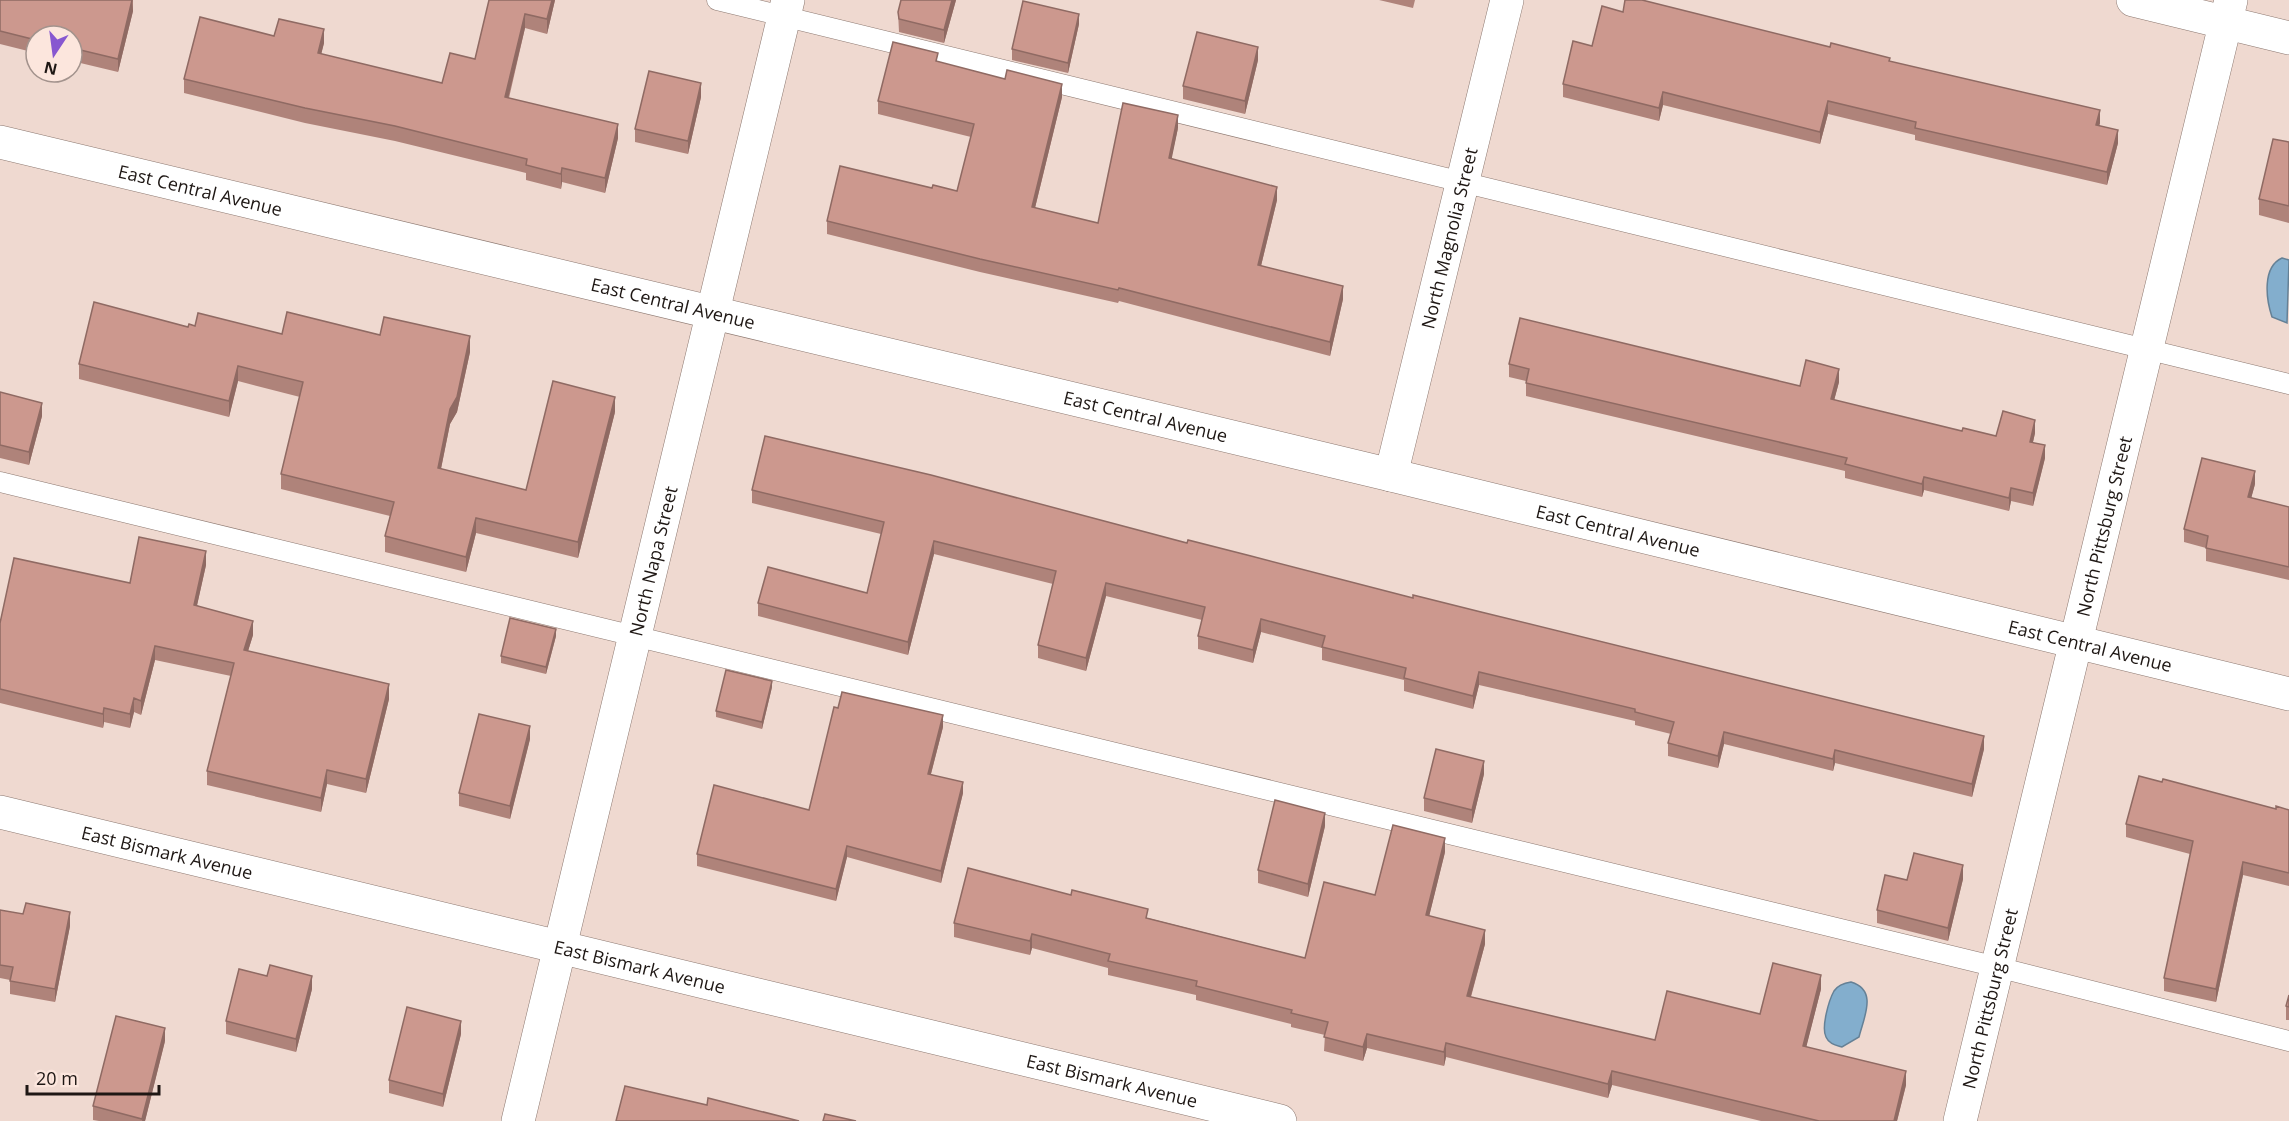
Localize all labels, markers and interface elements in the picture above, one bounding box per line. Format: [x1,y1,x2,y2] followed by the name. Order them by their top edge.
[24,24,84,84] north arrow
[42,56,59,81] text: N
[1415,145,1483,331] street label: North Magnolia Street
[116,159,285,221] street label: East Central Avenue
[589,272,757,334] street label: East Central Avenue
[1061,385,1230,447] street label: East Central Avenue
[2070,433,2137,619] street label: North Pittsburg Street
[623,484,683,638] street label: North Napa Street
[1534,499,1702,562] street label: East Central Avenue
[2006,614,2175,677] street label: East Central Avenue
[79,820,255,885] street label: East Bismark Avenue
[1956,906,2023,1091] street label: North Pittsburg Street
[552,934,728,999] street label: East Bismark Avenue
[1024,1048,1200,1113] street label: East Bismark Avenue
[27,1058,159,1096] scale bar
[36,1066,78,1090] text: 20 m

